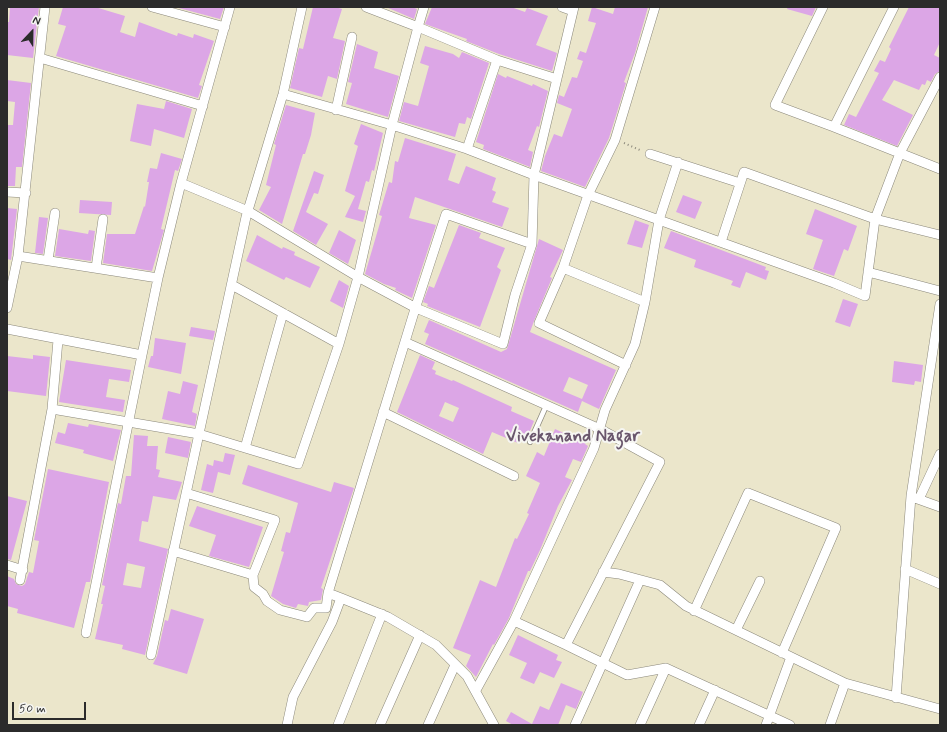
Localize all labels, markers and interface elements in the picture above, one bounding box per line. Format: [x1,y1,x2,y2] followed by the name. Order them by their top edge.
[12,12,52,52] north arrow
[30,13,43,29] text: N
[506,427,640,447] district label: Vivekanand Nagar
[14,694,88,720] scale bar
[19,701,46,717] text: 50 m

